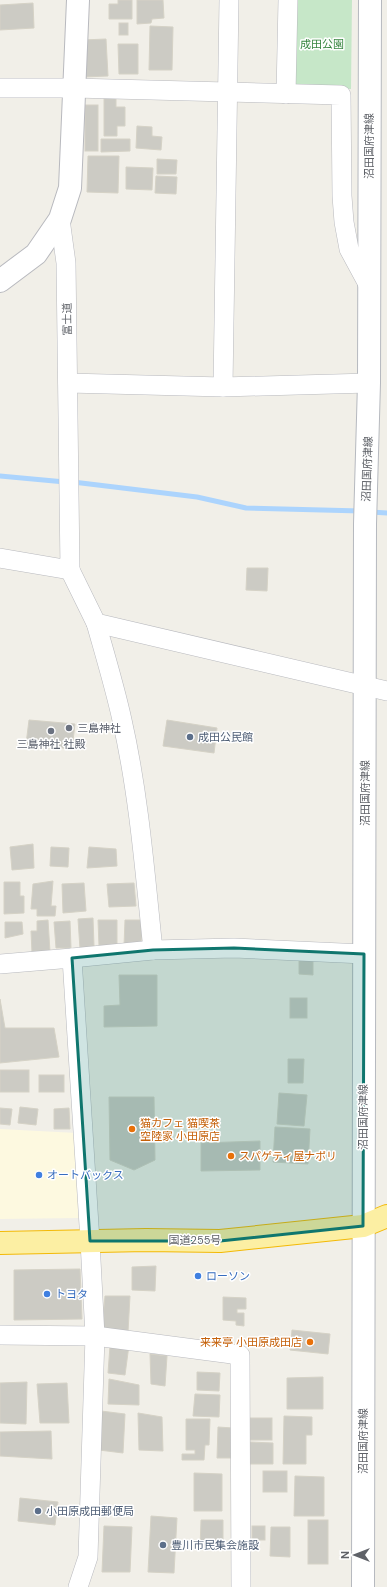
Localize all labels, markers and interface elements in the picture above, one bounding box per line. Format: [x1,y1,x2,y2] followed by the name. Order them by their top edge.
[300,37,344,51] park label: 成田公園
[362,113,376,179] street label: 沼田国府津線
[60,302,74,336] street label: 富士道
[359,436,375,502] street label: 沼田国府津線
[77,721,121,735] place label: 三島神社
[64,723,74,733] marker: 三島神社
[46,726,56,736] marker: 三島神社 社殿
[198,730,253,744] place label: 成田公民館
[185,732,195,742] marker: 成田公民館
[17,737,85,751] place label: 三島神社 社殿
[358,760,372,826] street label: 沼田国府津線
[356,1084,370,1150] street label: 沼田国府津線
[140,1116,220,1143] place label: 猫カフェ 猫喫茶 空陸家 小田原店
[127,1124,137,1134] marker: 猫カフェ 猫喫茶 空陸家 小田原店
[239,1149,337,1163] place label: スパゲティ屋ナポリ
[226,1151,236,1161] marker: スパゲティ屋ナポリ
[47,1168,124,1182] place label: オートバックス
[34,1170,44,1180] marker: オートバックス
[169,1233,221,1247] street label: 国道255号
[206,1269,250,1283] place label: ローソン
[193,1271,203,1281] marker: ローソン
[55,1287,88,1301] place label: トヨタ
[42,1289,52,1299] marker: トヨタ
[200,1335,302,1349] place label: 来来亭 小田原成田店
[305,1337,315,1347] marker: 来来亭 小田原成田店
[356,1408,370,1474] street label: 沼田国府津線
[46,1504,134,1518] place label: 小田原成田郵便局
[33,1506,43,1516] marker: 小田原成田郵便局
[335,1535,375,1575] north arrow
[171,1538,259,1552] place label: 豊川市民集会施設
[158,1540,168,1550] marker: 豊川市民集会施設
[338,1551,352,1559] text: N

